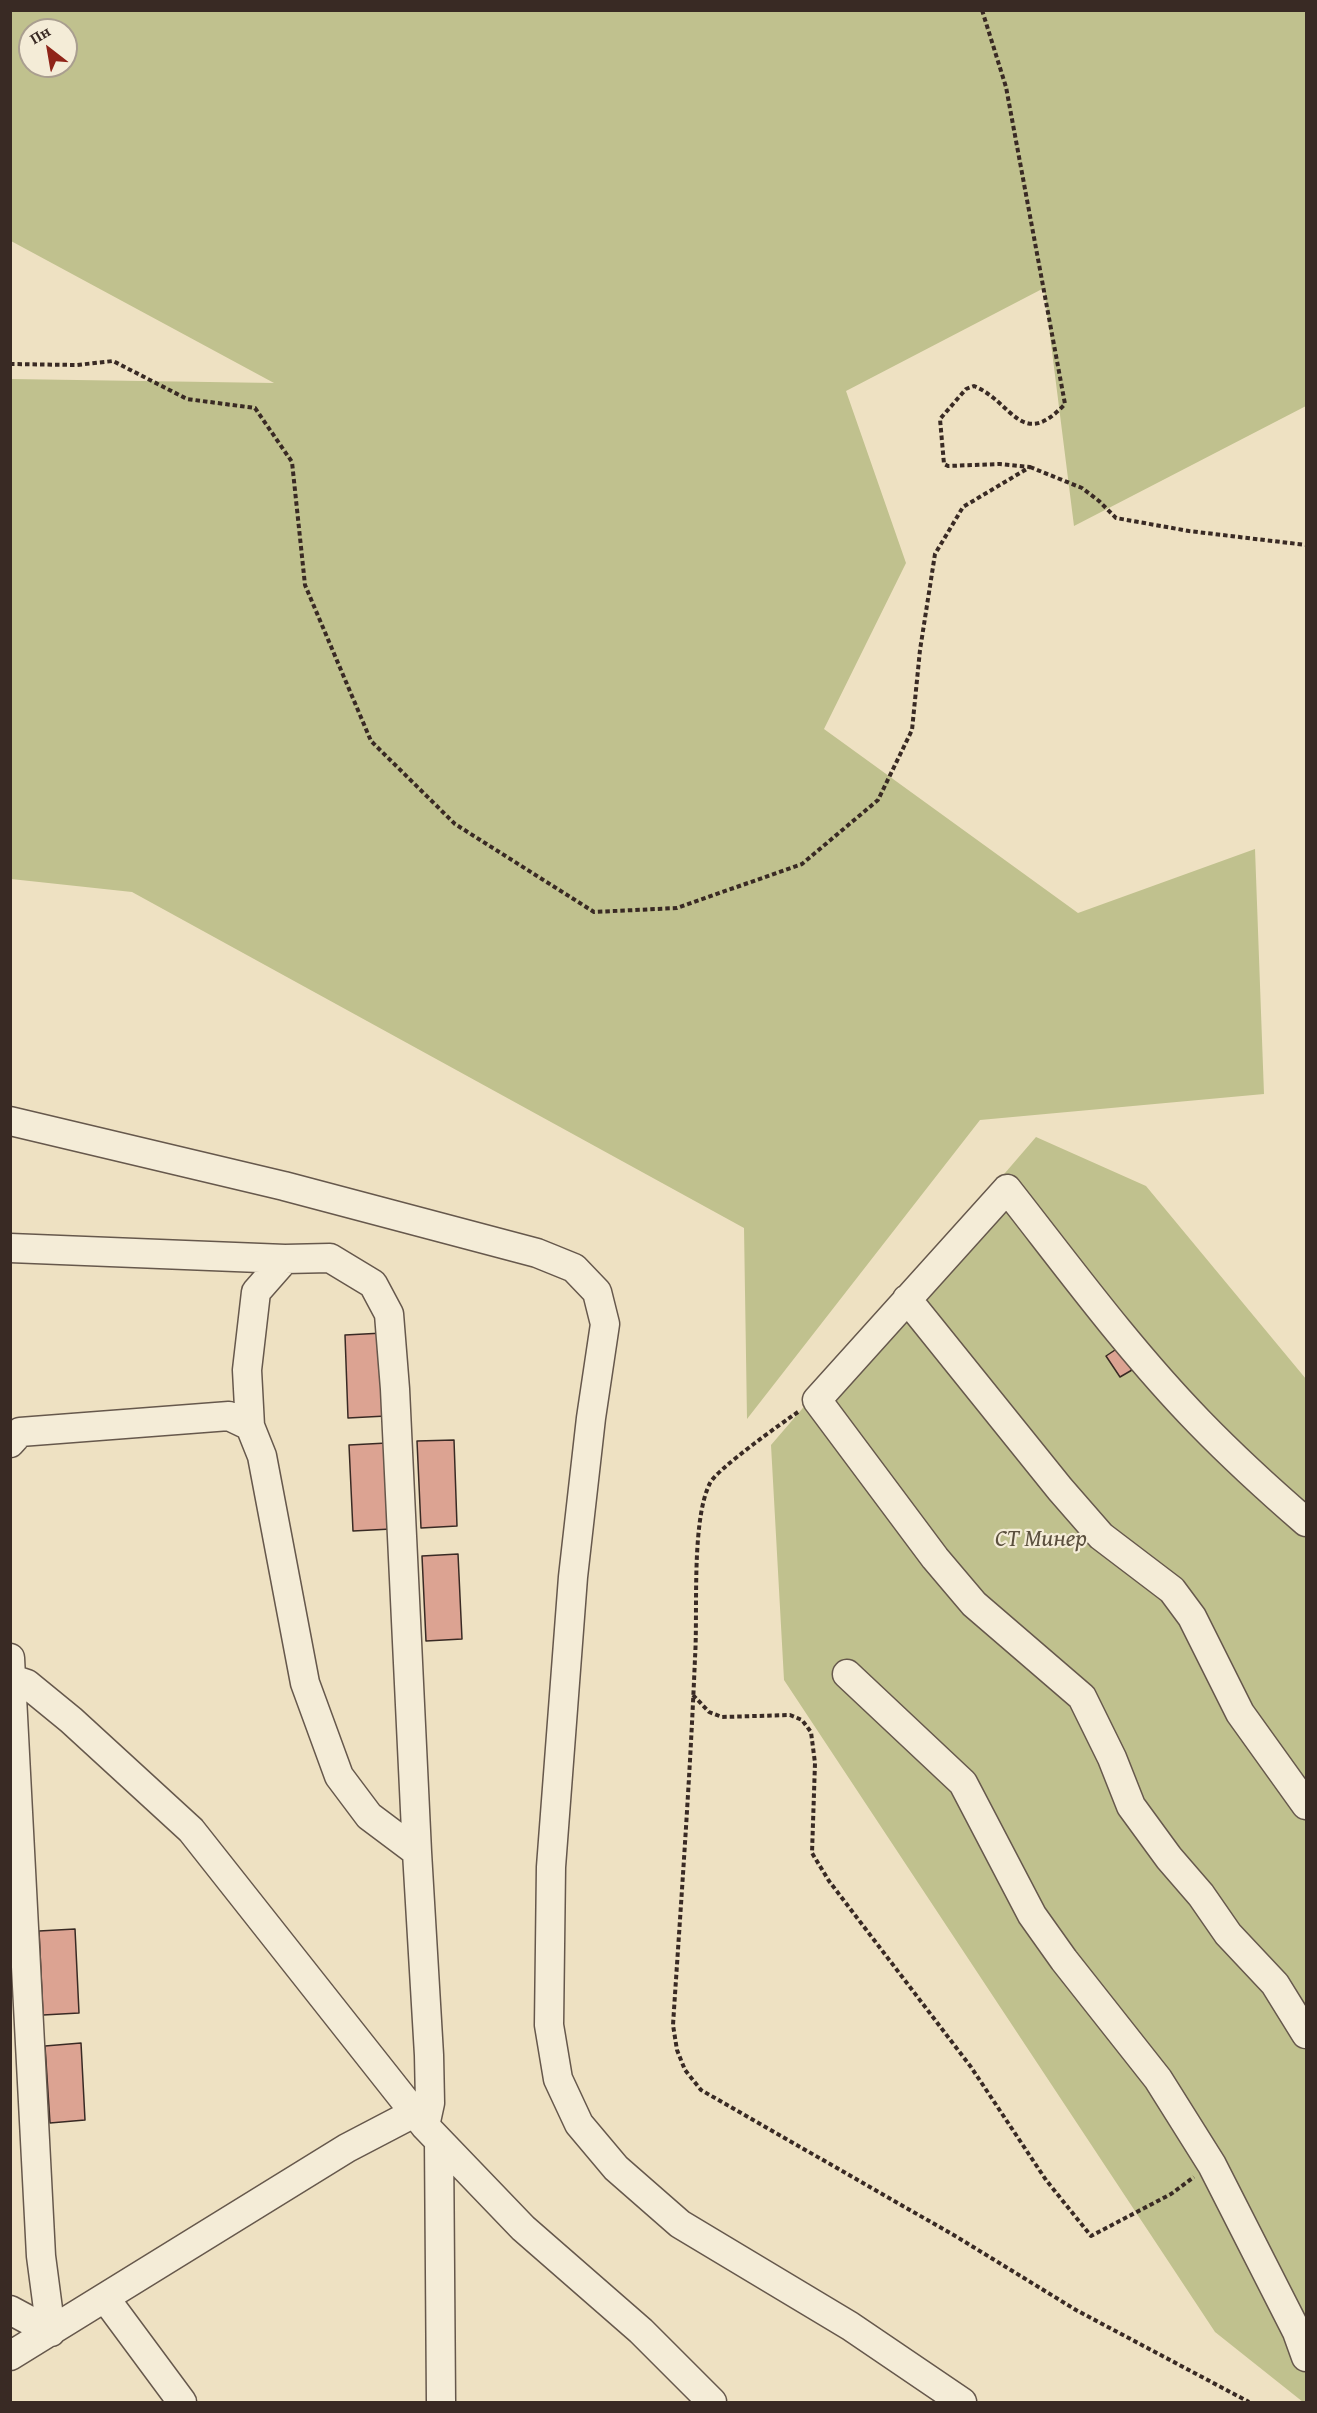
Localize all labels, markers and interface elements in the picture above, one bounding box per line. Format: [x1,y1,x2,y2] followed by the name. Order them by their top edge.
[18,18,78,78] north arrow
[25,19,55,50] text: Пн
[995,1526,1087,1554] park label: СТ Минер

